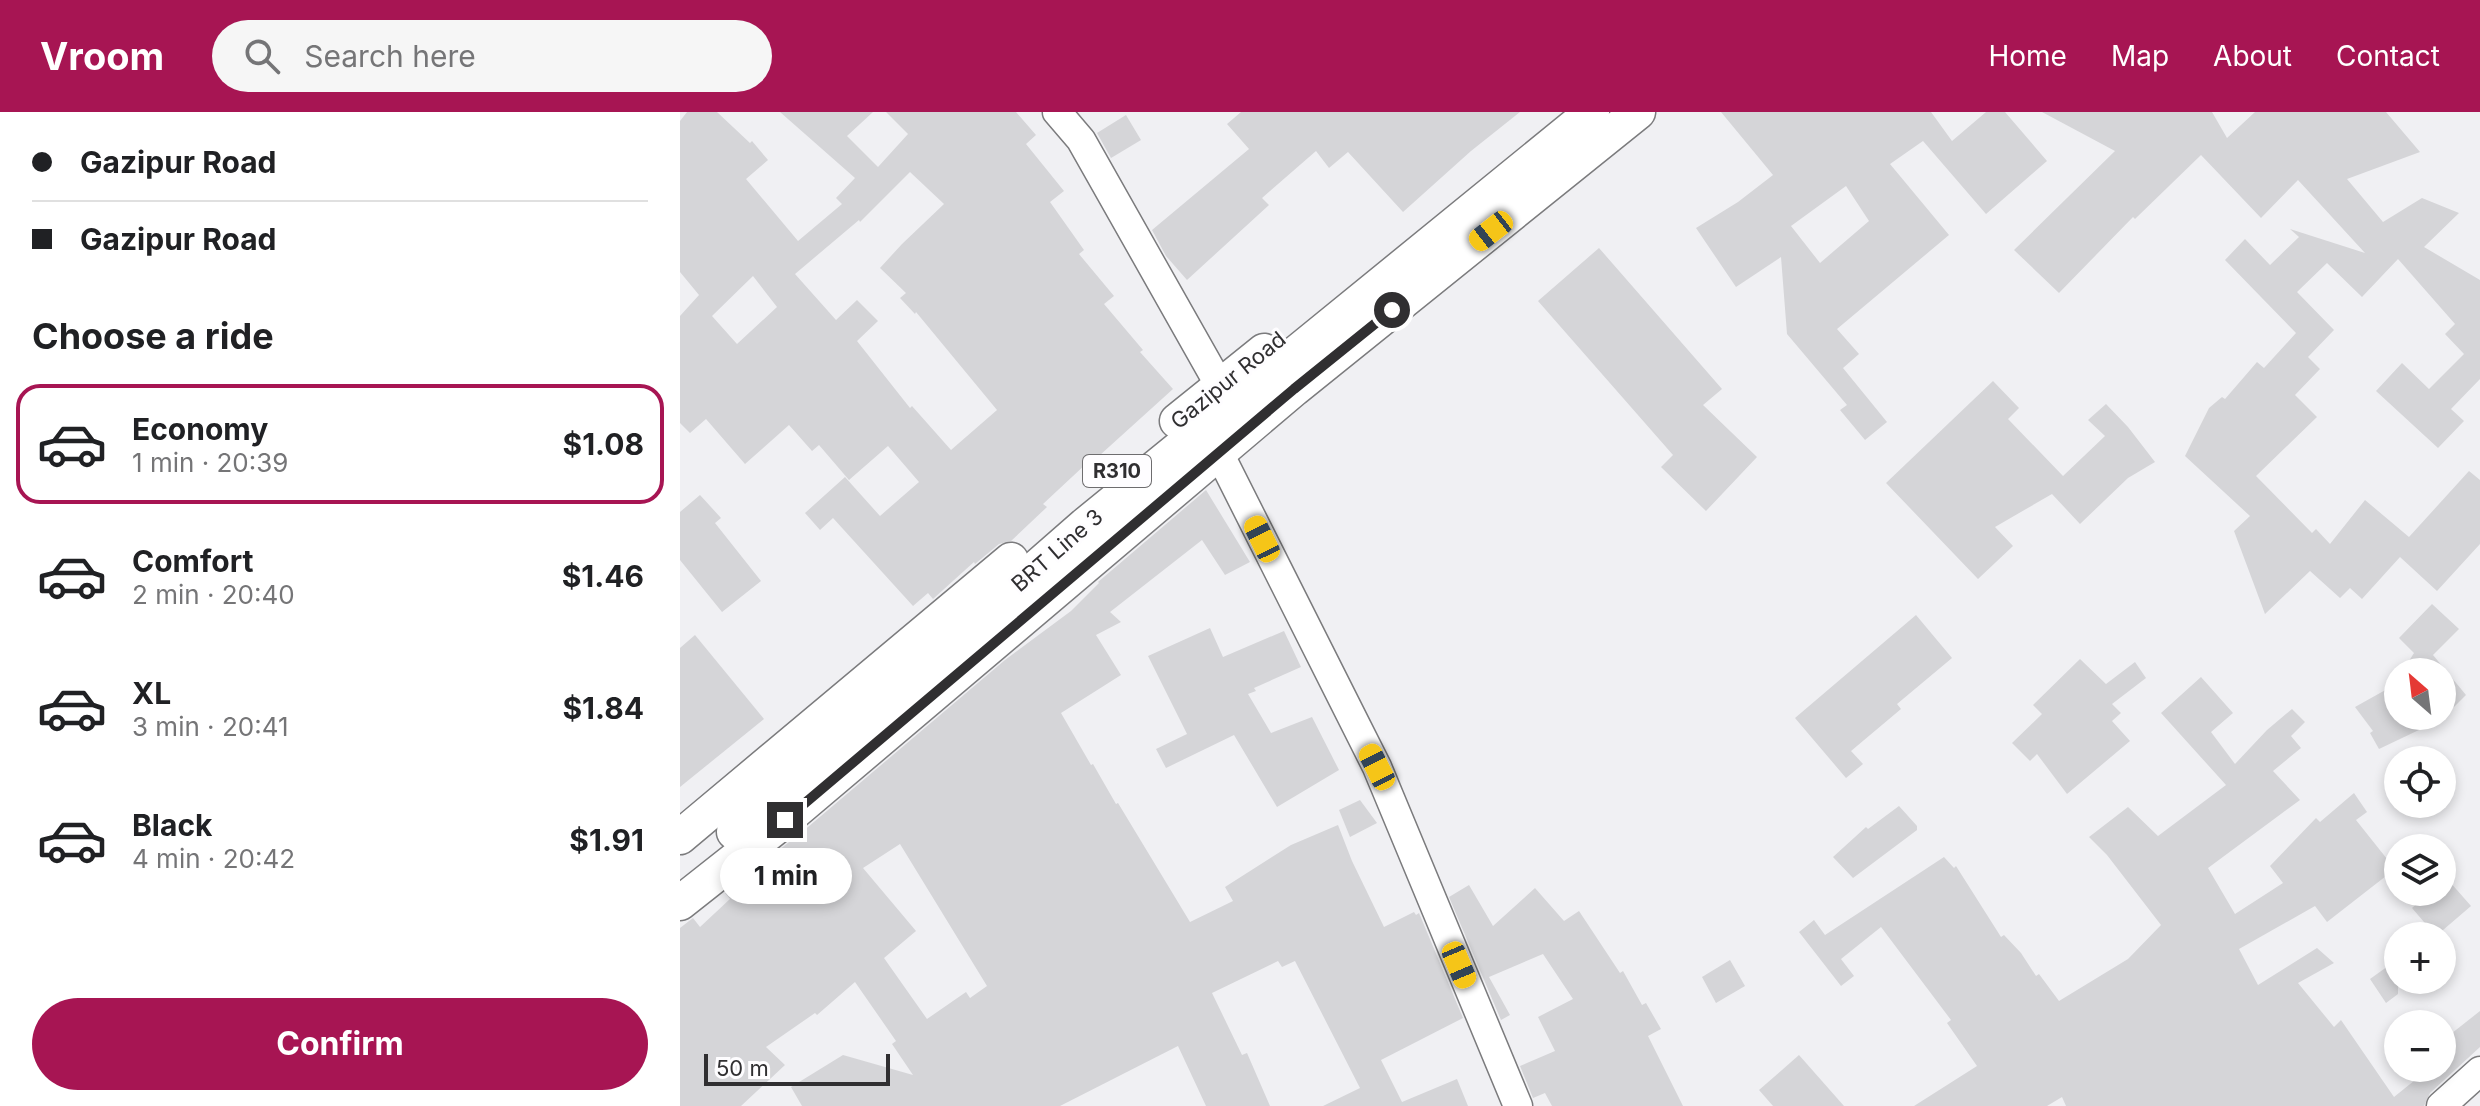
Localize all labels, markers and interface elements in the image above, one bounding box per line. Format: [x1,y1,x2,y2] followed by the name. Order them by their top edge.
[212,20,772,92] search box
[40,33,164,79] text: Vroom
[240,34,284,78] icon: search
[304,38,476,74] text: Search here
[1988,39,2067,73] text: Home
[2111,39,2169,73] text: Map
[2213,39,2292,73] text: About
[2336,39,2440,73] text: Contact
[80,144,277,180] text: Gazipur Road
[1465,207,1517,255] car
[80,221,277,257] text: Gazipur Road
[1374,292,1410,328] route start
[32,314,274,358] text: Choose a ride
[1165,326,1291,434] street label: Gazipur Road
[36,408,108,480] icon: car
[132,411,268,447] text: Economy
[563,426,644,462] text: $1.08
[132,447,288,478] text: 1 min · 20:39
[1083,455,1151,487] road number: R310
[1006,503,1108,597] street label: BRT Line 3
[1241,512,1283,566] car
[36,540,108,612] icon: car
[132,543,253,579] text: Comfort
[562,558,644,594] text: $1.46
[132,579,295,610] text: 2 min · 20:40
[2384,658,2456,730] north arrow
[2384,658,2456,1082] map controls
[36,672,108,744] icon: car
[132,675,171,711] text: XL
[562,690,644,726] text: $1.84
[132,711,289,742] text: 3 min · 20:41
[1355,740,1399,794] car
[2384,746,2456,818] button: locate
[767,802,803,838] route end
[36,804,108,876] icon: car
[132,807,212,843] text: Black
[569,822,644,858] text: $1.91
[2384,834,2456,906] button: layers
[132,843,295,874] text: 4 min · 20:42
[719,848,851,904] callout: 1 min
[754,860,818,891] text: 1 min
[2384,922,2456,994] button: +
[1439,938,1479,992] car
[32,998,648,1090] button: Confirm
[2384,1010,2456,1082] button: −
[704,1050,890,1086] scale bar
[716,1055,769,1081] text: 50 m

